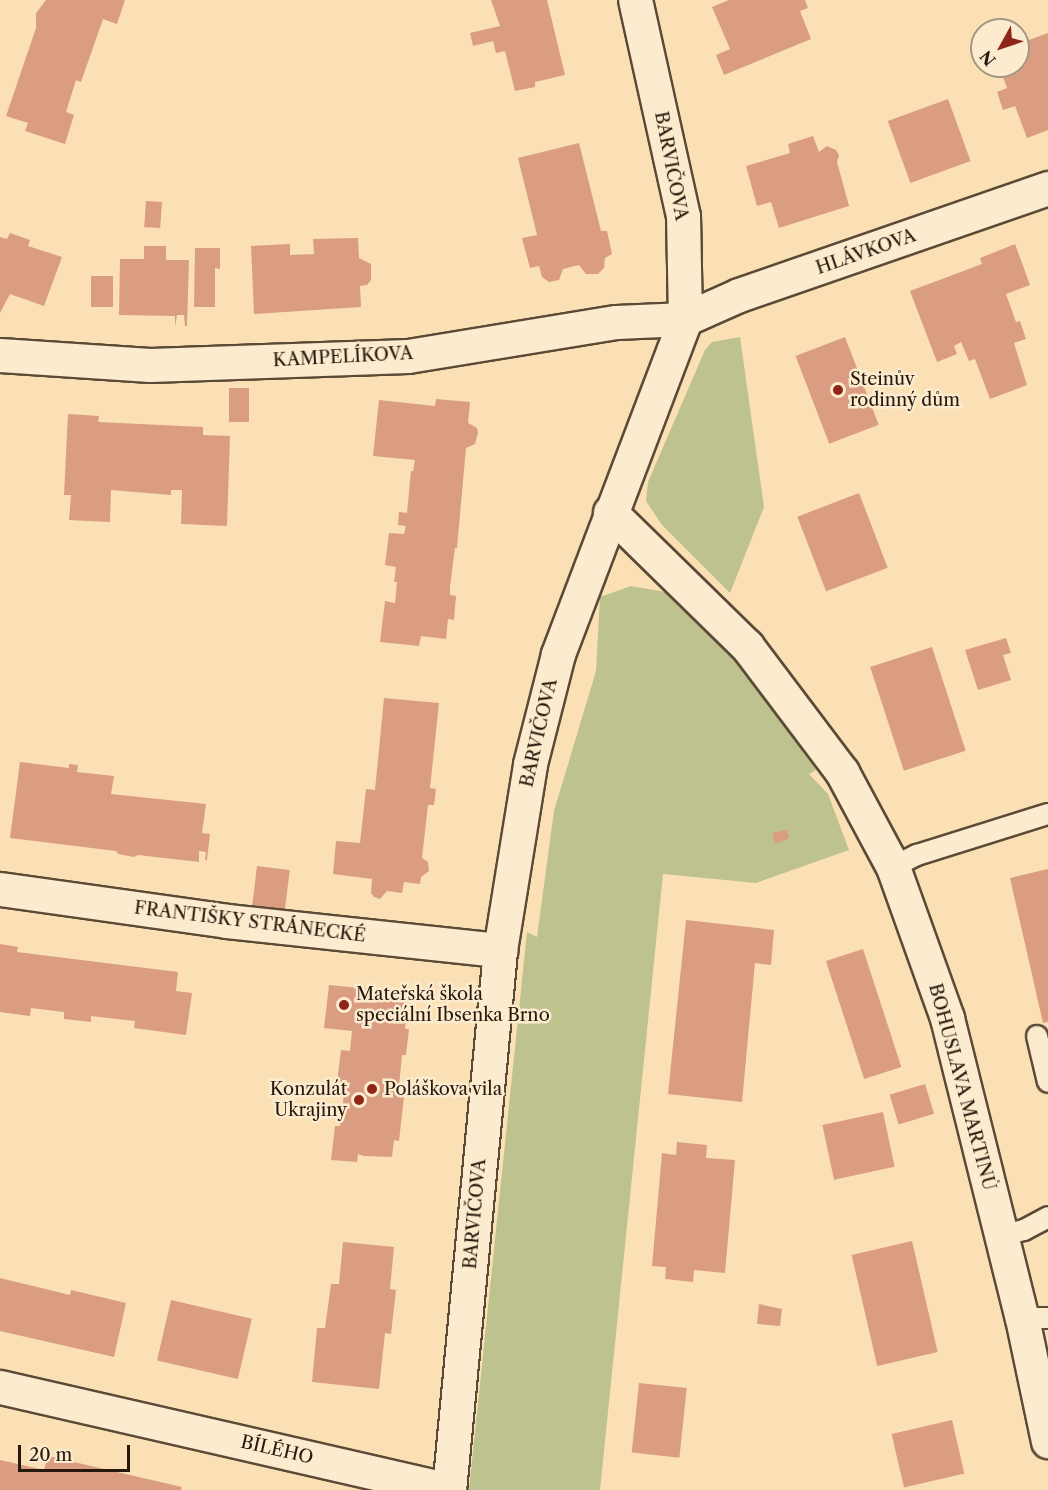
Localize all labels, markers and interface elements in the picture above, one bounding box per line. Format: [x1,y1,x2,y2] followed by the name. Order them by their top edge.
[970,18,1030,78] north arrow
[976,47,1000,70] text: N
[650,110,692,222] street label: BARVIČOVA
[813,225,919,279] street label: HLÁVKOVA
[272,343,414,371] street label: KAMPELÍKOVA
[850,369,961,412] place label: Steinův rodinný dům
[831,383,845,397] marker: Steinův rodinný dům
[516,677,562,789] street label: BARVIČOVA
[133,897,367,947] street label: FRANTIŠKY STRÁNECKÉ
[924,981,1000,1193] street label: BOHUSLAVA MARTINŮ
[356,984,550,1026] place label: Mateřská škola speciální Ibsenka Brno
[337,998,351,1012] marker: Mateřská škola speciální Ibsenka Brno
[384,1078,503,1100] place label: Poláškova vila
[270,1079,347,1122] place label: Konzulát Ukrajiny
[365,1082,379,1096] marker: Poláškova vila
[352,1093,366,1107] marker: Konzulát Ukrajiny
[459,1158,491,1270] street label: BARVIČOVA
[239,1431,315,1469] street label: BÍLÉHO
[21,1433,134,1471] scale bar
[29,1444,72,1466] text: 20 m

